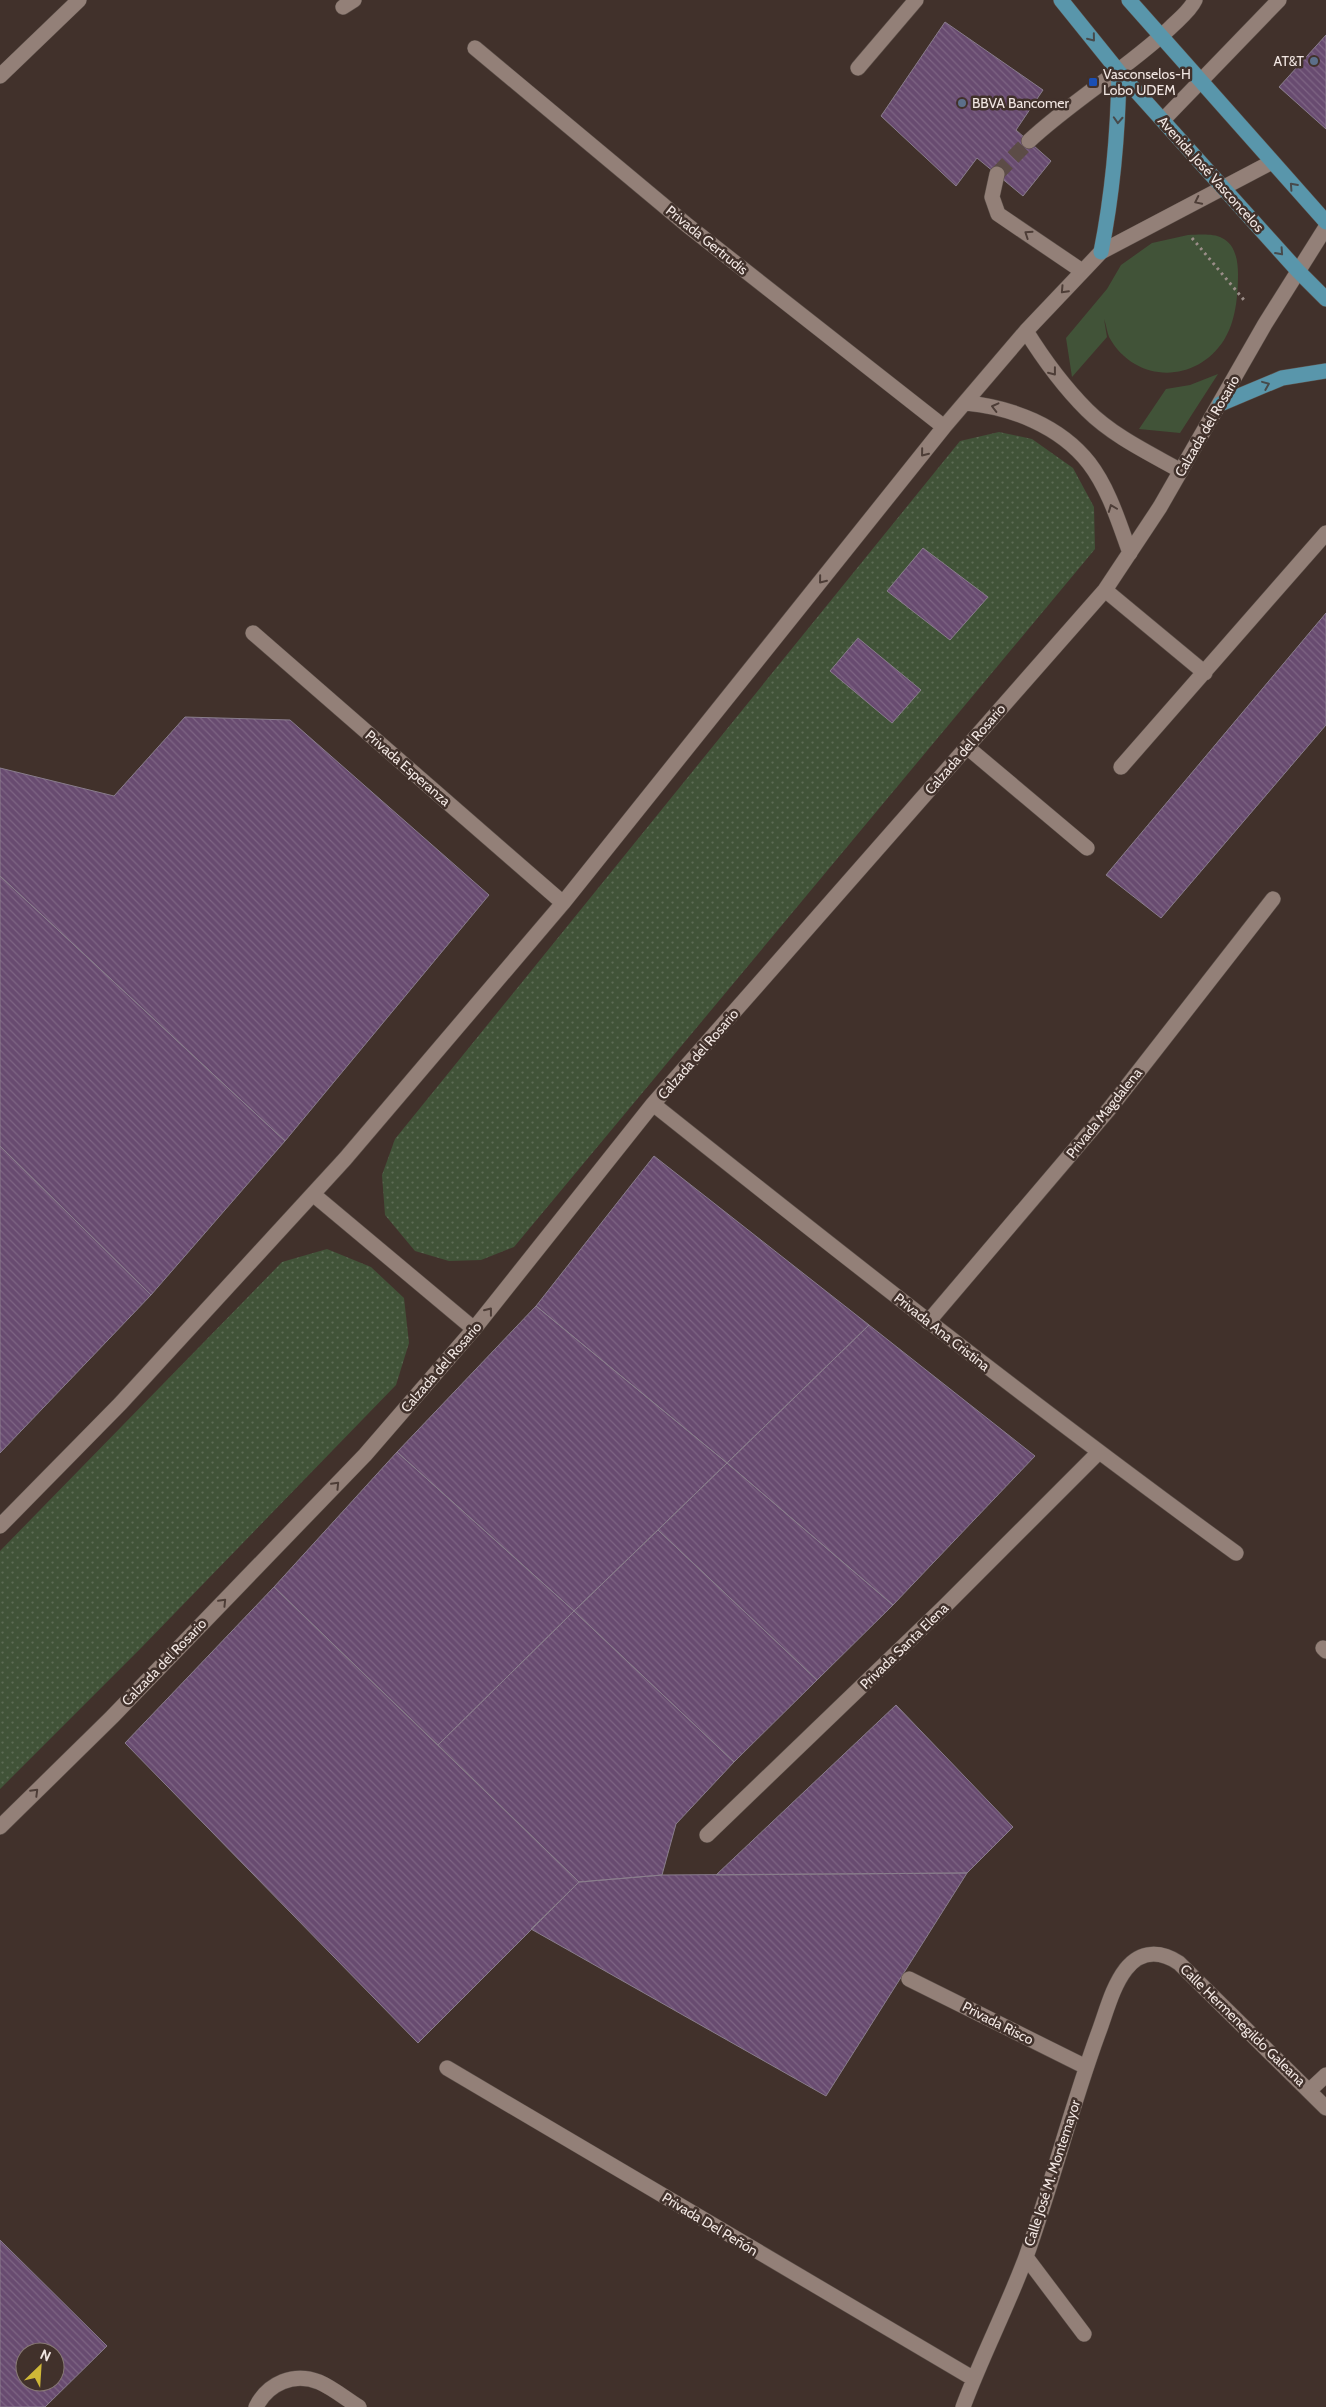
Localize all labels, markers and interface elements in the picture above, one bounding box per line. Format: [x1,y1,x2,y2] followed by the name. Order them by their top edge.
[1086,32,1094,41] one-way arrow
[1274,52,1305,70] place label: AT&T
[1308,55,1320,67] marker: AT&T
[1103,65,1191,99] place label: Vasconselos-H Lobo UDEM
[1087,76,1099,88] marker: Vasconselos-H Lobo UDEM
[972,94,1069,112] place label: BBVA Bancomer
[956,97,968,109] marker: BBVA Bancomer
[1154,112,1268,236] street label: Avenida José Vasconcelos
[1113,117,1124,125] one-way arrow
[1290,182,1299,191] one-way arrow
[1194,195,1203,206] one-way arrow
[662,201,752,279] street label: Privada Gertrudis
[1024,231,1033,240] one-way arrow
[1274,246,1283,255] one-way arrow
[1061,285,1070,294] one-way arrow
[1047,366,1055,375] one-way arrow
[1171,372,1244,480] street label: Calzada del Rosario
[1261,381,1269,391] one-way arrow
[990,402,999,413] one-way arrow
[921,447,929,456] one-way arrow
[1108,504,1119,513] one-way arrow
[819,574,828,583] one-way arrow
[921,700,1010,798] street label: Calzada del Rosario
[362,726,455,810] street label: Privada Esperanza
[654,1005,743,1103] street label: Calzada del Rosario
[1062,1064,1146,1162] street label: Privada Magdalena
[890,1289,994,1375] street label: Privada Ana Cristina
[484,1308,492,1317] one-way arrow
[397,1318,486,1416] street label: Calzada del Rosario
[330,1482,339,1491] one-way arrow
[217,1599,226,1608] one-way arrow
[856,1599,952,1693] street label: Privada Santa Elena
[118,1614,210,1709] street label: Calzada del Rosario
[29,1789,38,1798] one-way arrow
[1176,1960,1310,2090] street label: Calle Hermenegildo Galeana
[959,1997,1037,2049] street label: Privada Risco
[1020,2097,1084,2249] street label: Calle José M. Montemayor
[659,2188,761,2260] street label: Privada Del Peñón
[15,2342,65,2392] north arrow
[37,2345,54,2365] text: N

